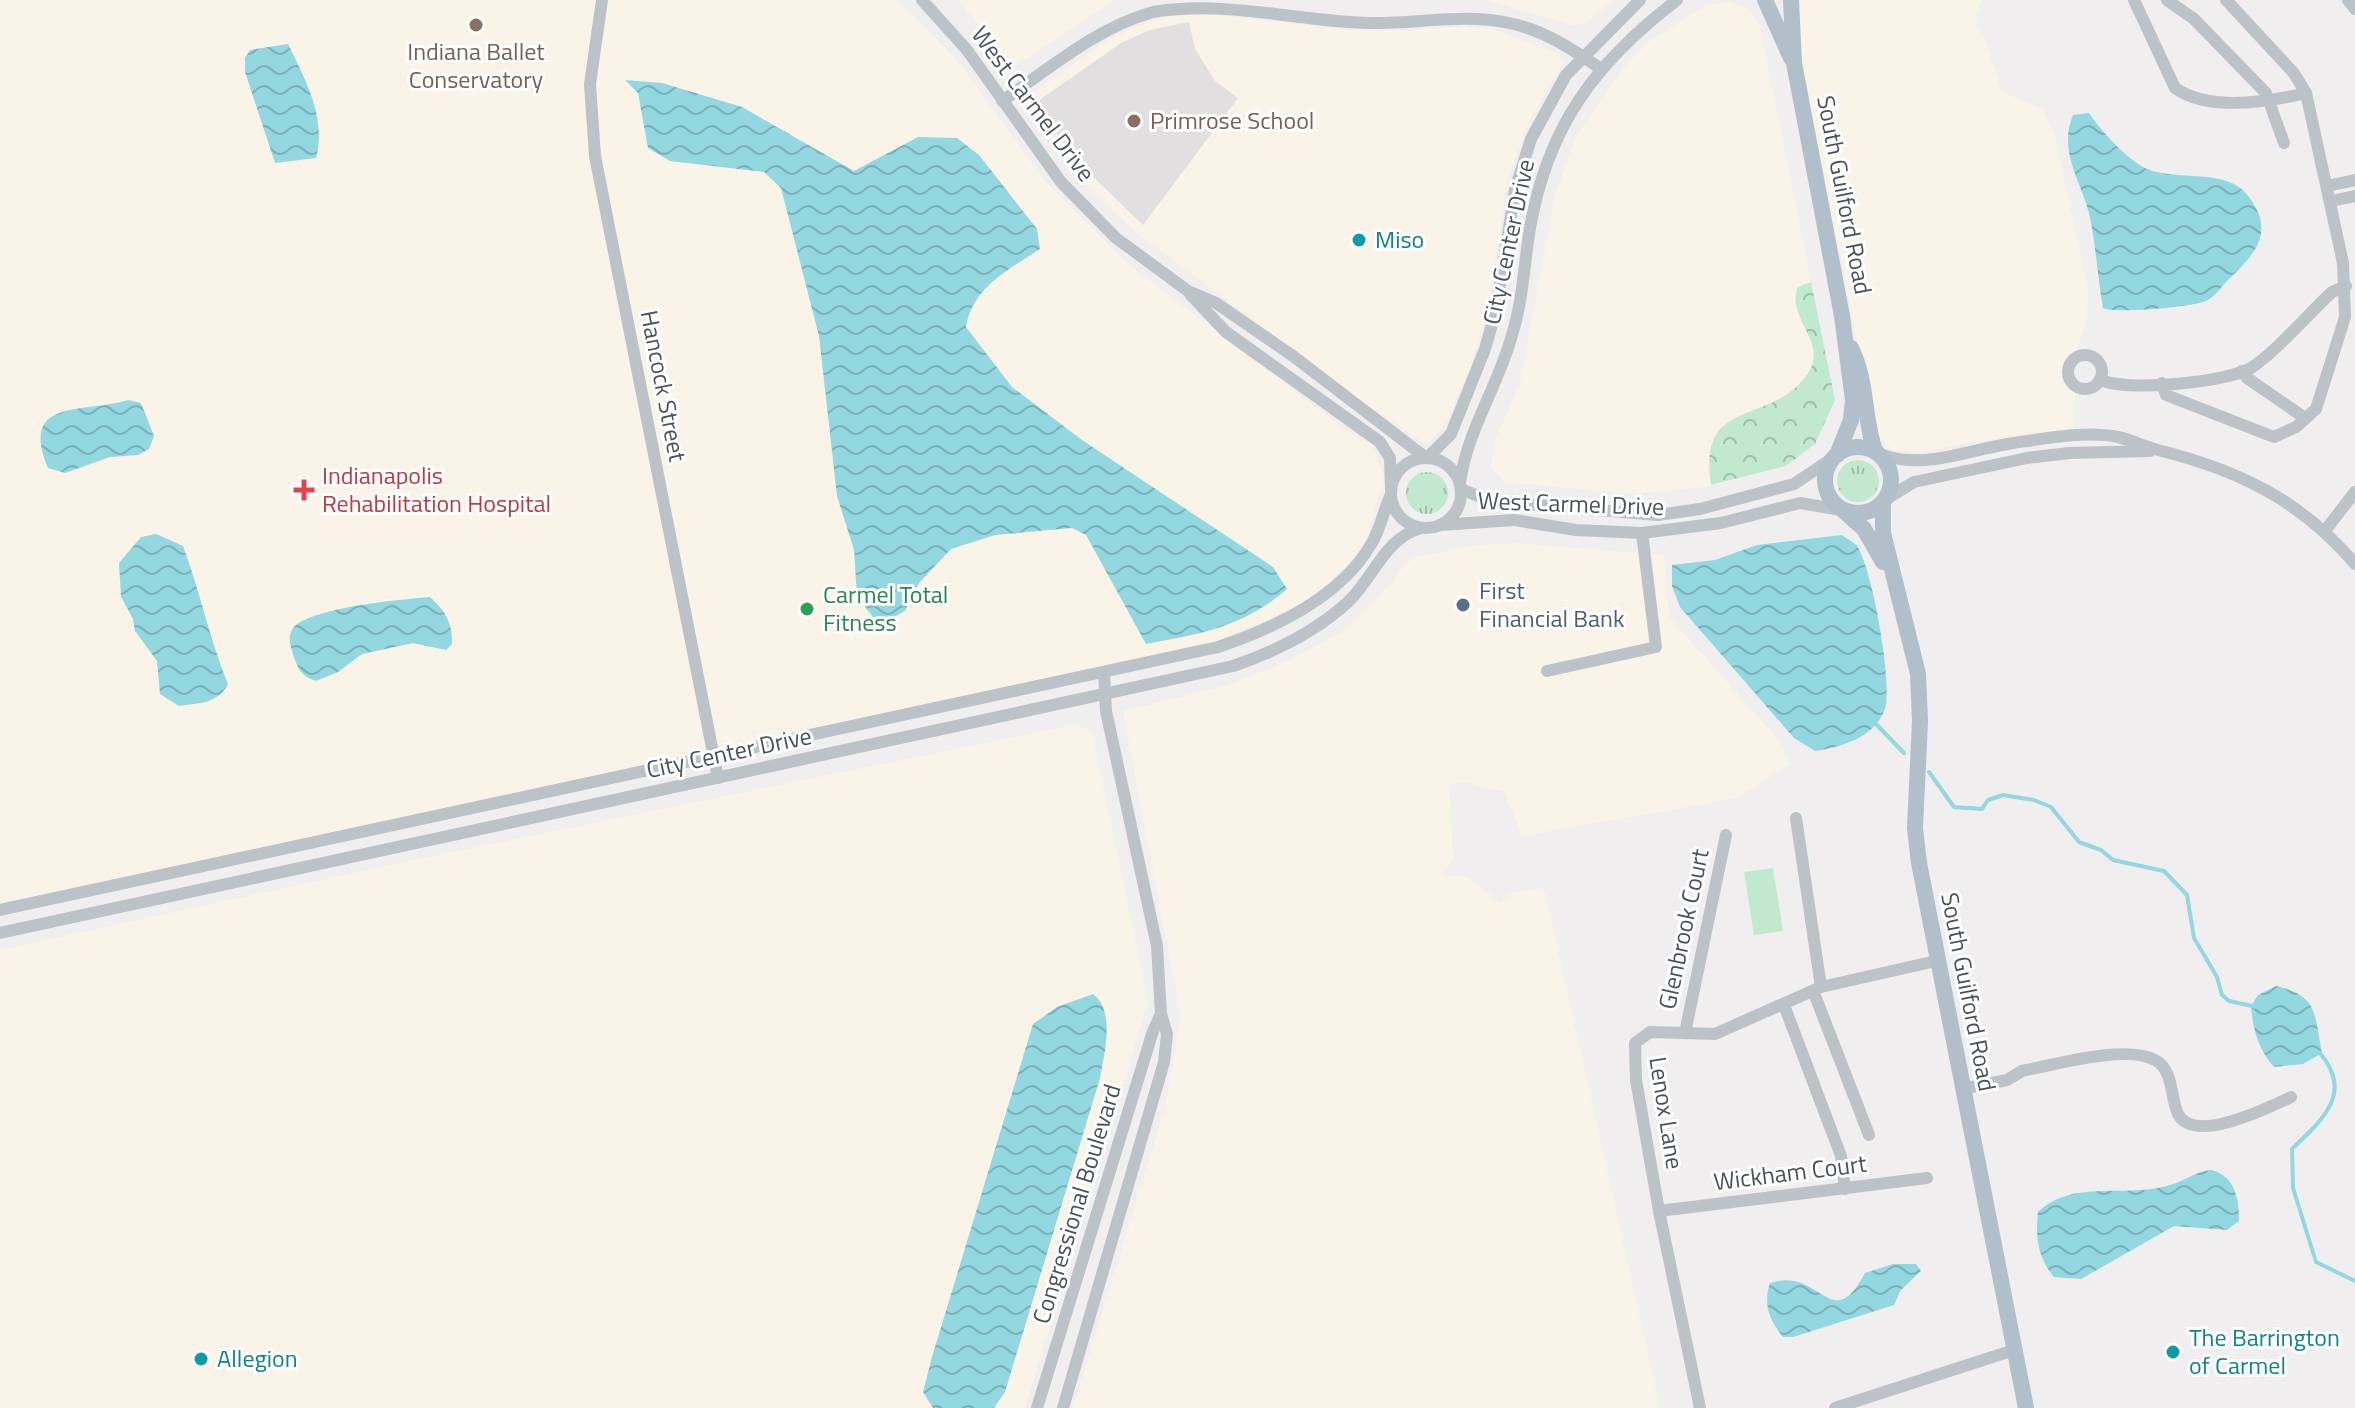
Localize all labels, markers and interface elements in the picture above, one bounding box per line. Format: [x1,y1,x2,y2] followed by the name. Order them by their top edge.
[467,16,485,34] marker: Indiana Ballet Conservatory
[963,18,1104,189] street label: West Carmel Drive
[407,33,545,97] place label: Indiana Ballet Conservatory
[1808,92,1882,297] street label: South Guilford Road
[1150,102,1314,138] place label: Primrose School
[1125,112,1143,130] marker: Primrose School
[1473,156,1543,328] street label: City Center Drive
[1375,221,1424,257] place label: Miso
[1350,231,1368,249] marker: Miso
[632,307,696,465] street label: Hancock Street
[322,457,551,521] place label: Indianapolis Rehabilitation Hospital
[293,479,315,501] marker: Indianapolis Rehabilitation Hospital
[1477,482,1665,524] street label: West Carmel Drive
[1479,572,1625,636] place label: First Financial Bank
[823,576,948,640] place label: Carmel Total Fitness
[1454,596,1472,614] marker: First Financial Bank
[798,600,816,618] marker: Carmel Total Fitness
[643,717,815,787] street label: City Center Drive
[1648,845,1718,1012] street label: Glenbrook Court
[1932,889,2006,1094] street label: South Guilford Road
[1640,1054,1694,1172] street label: Lenox Lane
[1022,1080,1130,1328] street label: Congressional Boulevard
[1711,1145,1869,1199] street label: Wickham Court
[2189,1319,2340,1383] place label: The Barrington of Carmel
[217,1340,298,1376] place label: Allegion
[2164,1343,2182,1361] marker: The Barrington of Carmel
[192,1350,210,1368] marker: Allegion

